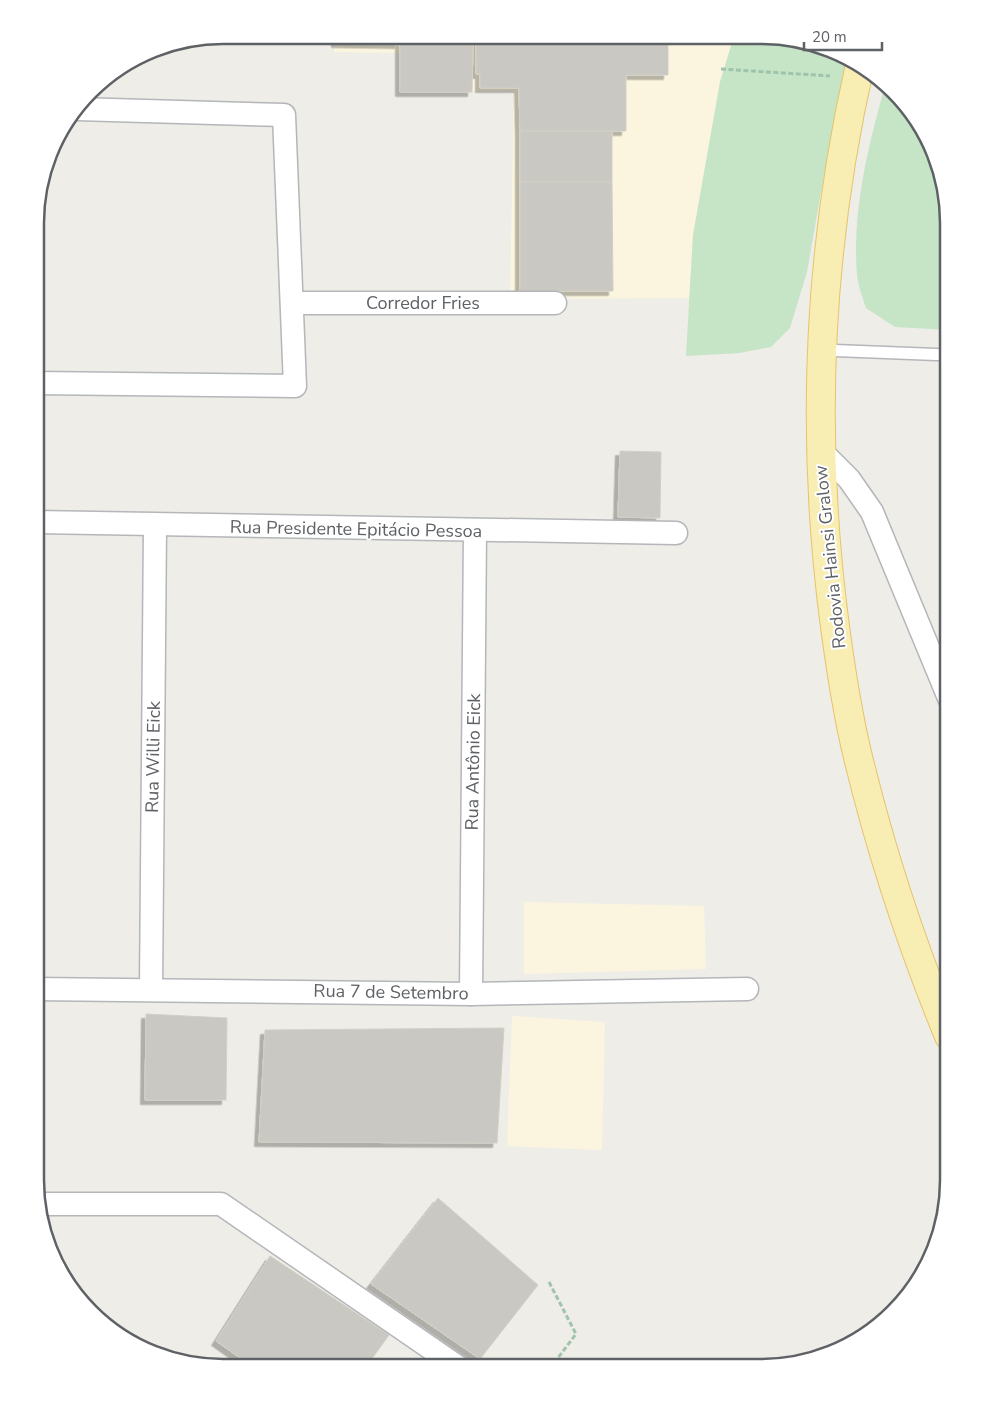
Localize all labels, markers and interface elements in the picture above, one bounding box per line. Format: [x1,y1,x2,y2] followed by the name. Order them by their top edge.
[804,20,882,52] scale bar
[812,27,847,47] text: 20 m
[366,291,480,315] street label: Corredor Fries
[808,464,852,650] street label: Rodovia Hainsi Gralow
[230,515,482,543] street label: Rua Presidente Epitácio Pessoa
[460,692,486,831] street label: Rua Antônio Eick
[140,700,166,813] street label: Rua Willi Eick
[313,979,469,1005] street label: Rua 7 de Setembro

